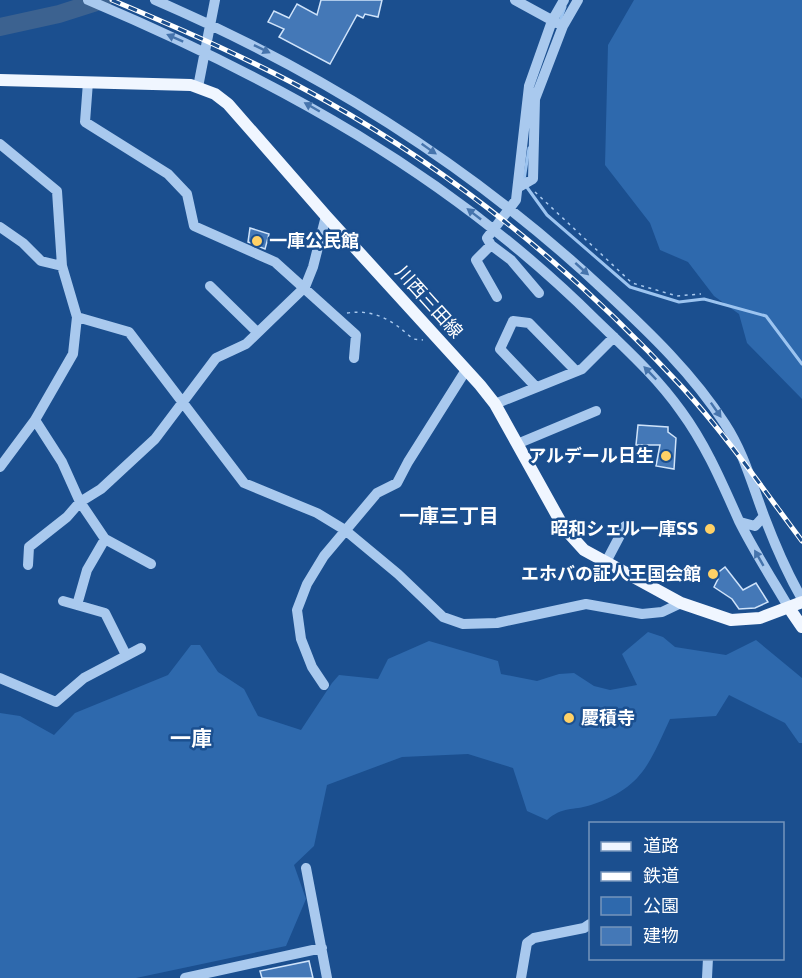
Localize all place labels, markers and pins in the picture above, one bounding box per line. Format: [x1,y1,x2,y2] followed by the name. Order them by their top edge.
[269,229,359,251] place label: 一庫公民館
[250,234,264,248] marker: 一庫公民館
[528,444,654,466] place label: アルデール日生
[659,449,673,463] marker: アルデール日生
[550,517,698,539] place label: 昭和シェル一庫SS
[703,522,717,536] marker: 昭和シェル一庫SS
[521,562,701,584] place label: エホバの証人王国会館
[706,567,720,581] marker: エホバの証人王国会館
[581,706,635,728] place label: 慶積寺
[562,711,576,725] marker: 慶積寺

